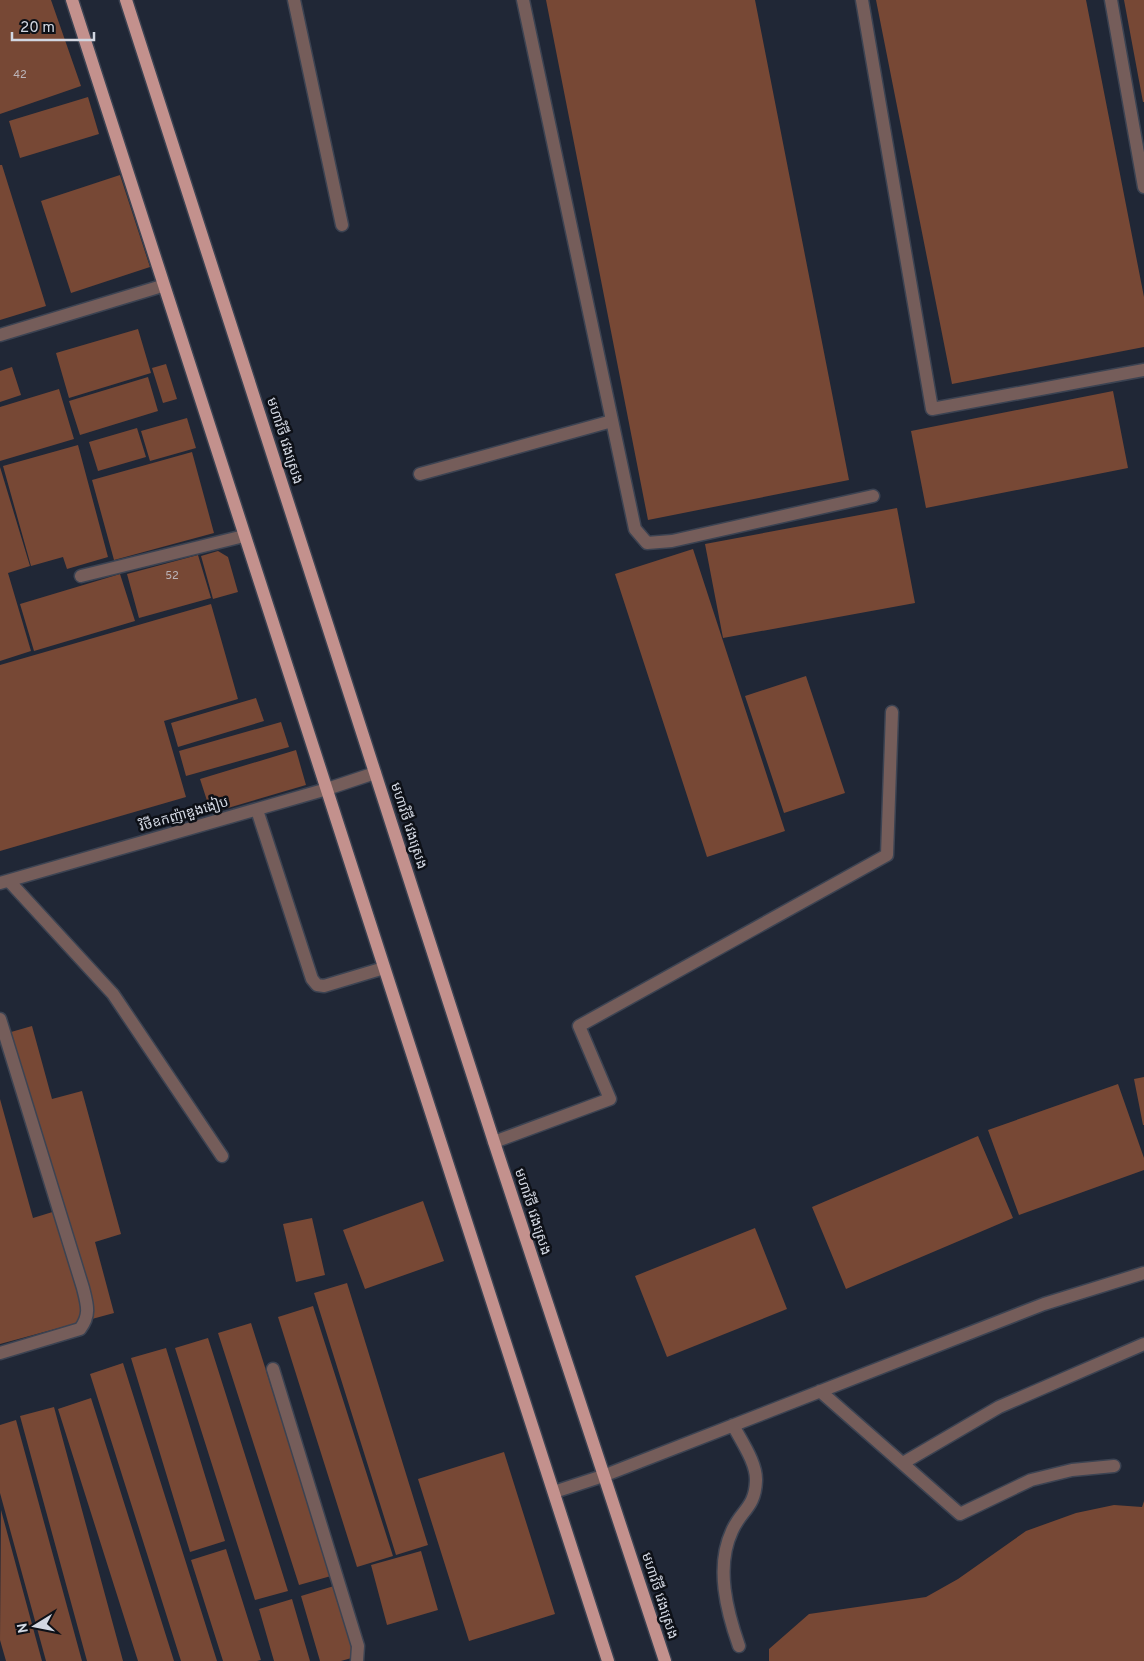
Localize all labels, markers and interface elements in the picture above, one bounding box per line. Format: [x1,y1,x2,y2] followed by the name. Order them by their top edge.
[12,10,95,42] scale bar
[20,19,55,38] text: 20 m
[13,68,27,82] house number: 42
[262,395,307,486] street label: មហាវិថី វេងស្រេង
[165,569,179,583] house number: 52
[386,780,431,871] street label: មហាវិថី វេងស្រេង
[136,792,231,836] street label: វិថីឧកញ៉ាឌួងងៀប
[510,1166,555,1257] street label: មហាវិថី វេងស្រេង
[637,1550,682,1641] street label: មហាវិថី វេងស្រេង
[10,1601,60,1651] north arrow
[14,1622,33,1634] text: N

